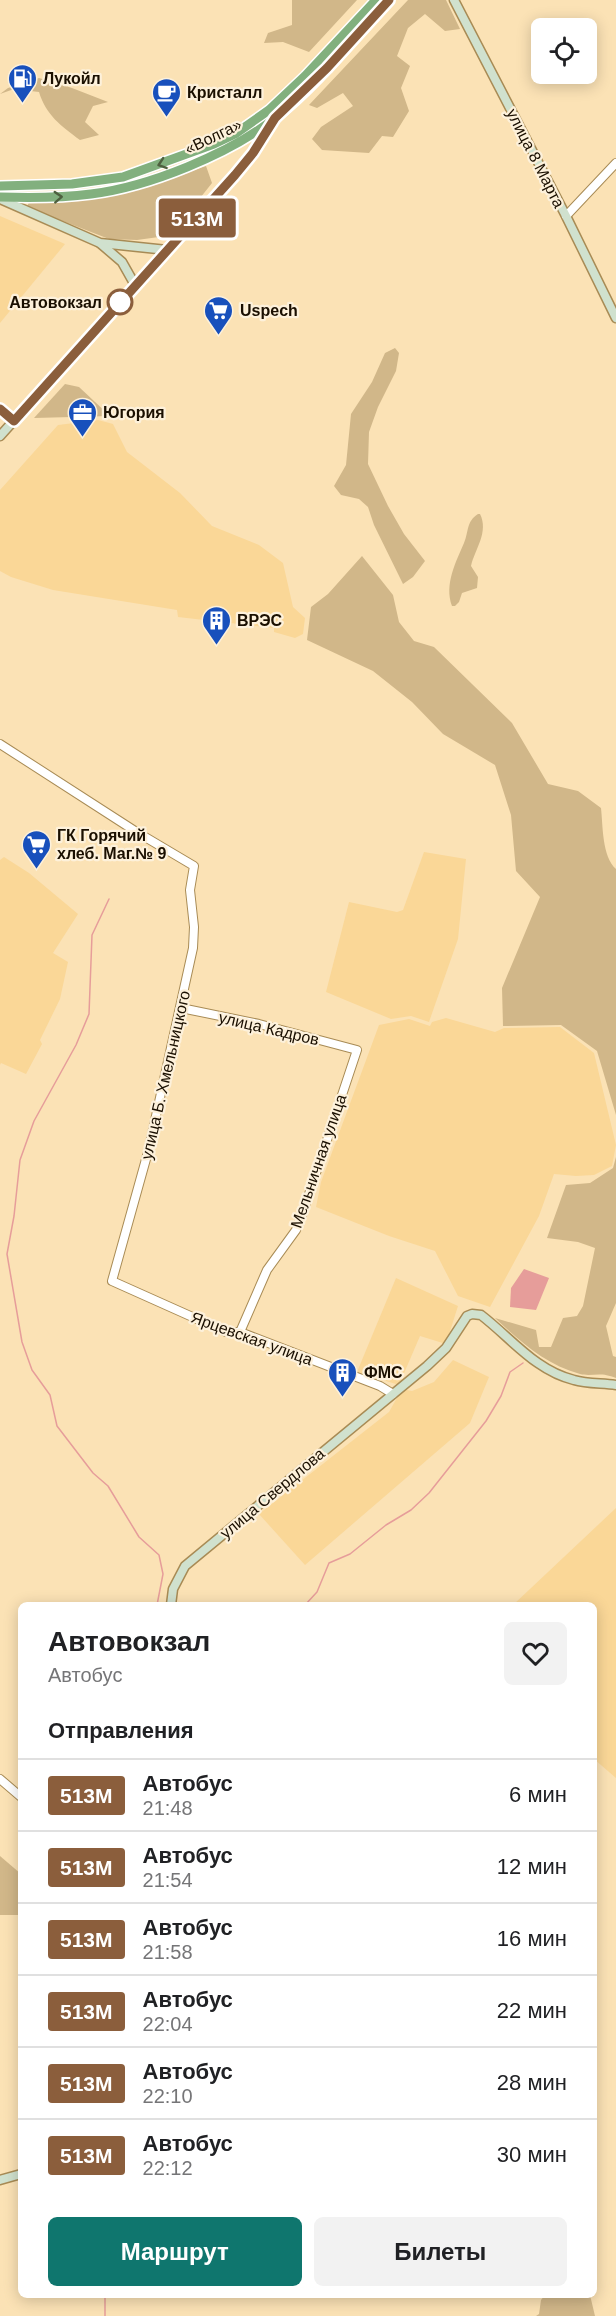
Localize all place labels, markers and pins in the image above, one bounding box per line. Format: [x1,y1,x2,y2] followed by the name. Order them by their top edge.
[6,62,38,104] fuel station icon: Лукойл
[43,70,101,87] place label: Лукойл
[150,76,182,118] cafe icon: Кристалл
[187,84,262,101] place label: Кристалл
[107,289,133,315] marker: Автовокзал
[9,294,102,311] place label: Автовокзал
[203,294,235,336] supermarket icon: Uspech
[240,302,298,319] place label: Uspech
[66,396,98,438] office icon: Югория
[103,404,165,421] place label: Югория
[200,604,232,646] building icon: ВРЭС
[237,612,283,629] place label: ВРЭС
[57,827,167,862] place label: ГК Горячий хлеб. Маг.№ 9
[20,828,52,870] supermarket icon: ГК Горячий хлеб. Маг.№ 9
[327,1356,359,1398] building icon: ФМС
[364,1364,403,1381] place label: ФМС

